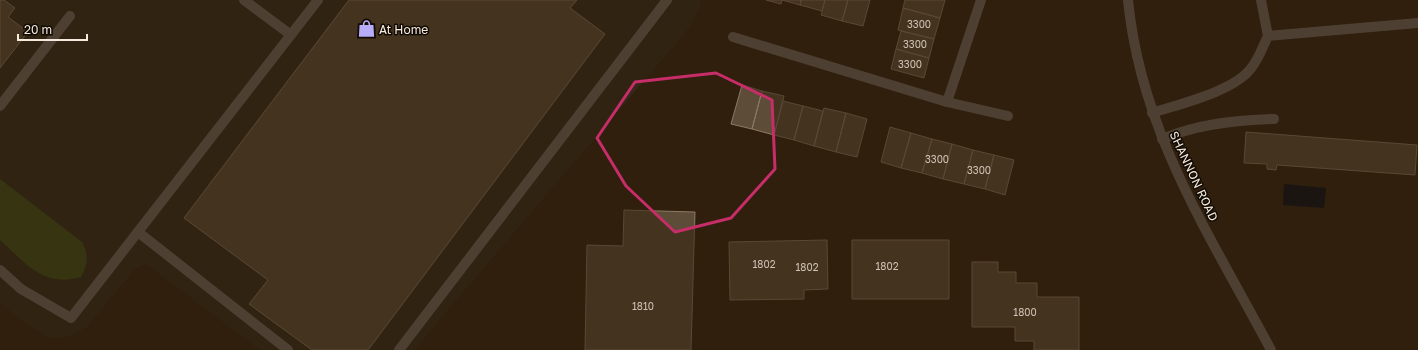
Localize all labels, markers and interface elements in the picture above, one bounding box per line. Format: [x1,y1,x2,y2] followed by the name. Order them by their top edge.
[18,16,87,42] scale bar
[907,18,931,30] house number: 3300
[356,19,376,39] shop icon: At Home
[24,22,52,37] text: 20 m
[379,22,428,37] place label: At Home
[903,38,927,50] house number: 3300
[898,58,922,70] house number: 3300
[1167,129,1221,223] street label: SHANNON ROAD
[925,153,949,165] house number: 3300
[967,164,991,176] house number: 3300
[753,258,776,270] house number: 1802
[876,260,899,272] house number: 1802
[796,261,819,273] house number: 1802
[632,300,654,312] house number: 1810
[1013,306,1037,318] house number: 1800

